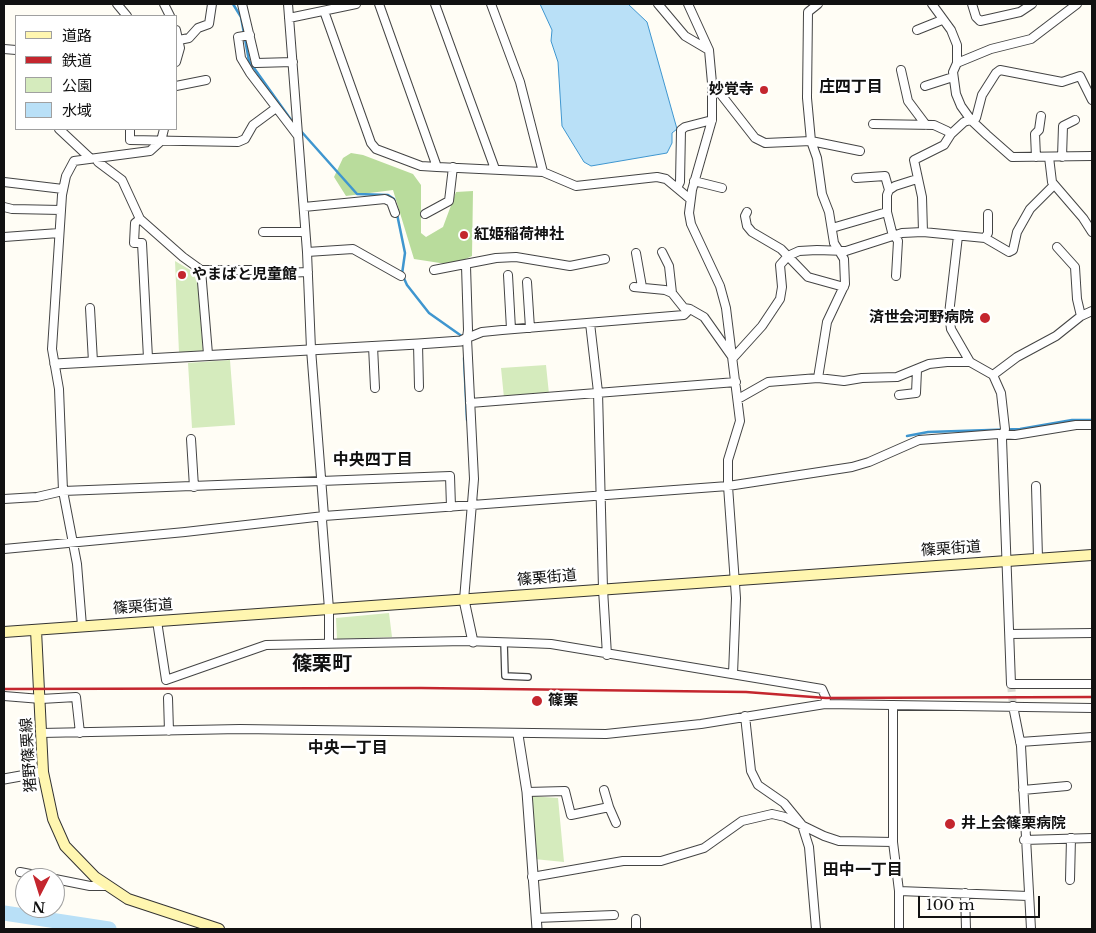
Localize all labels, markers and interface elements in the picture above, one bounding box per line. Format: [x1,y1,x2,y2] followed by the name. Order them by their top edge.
[15,15,178,130] legend
[62,26,92,45] text: 道路
[62,51,92,70] text: 鉄道
[62,76,92,95] text: 公園
[819,77,883,97] district label: 庄四丁目
[709,81,754,99] place label: 妙覚寺
[758,84,770,96] marker: 妙覚寺
[62,101,92,120] text: 水域
[474,226,564,244] place label: 紅姫稲荷神社
[458,229,470,241] marker: 紅姫稲荷神社
[192,266,297,284] place label: やまばと児童館
[176,269,188,281] marker: やまばと児童館
[869,309,974,327] place label: 済世会河野病院
[978,311,992,325] marker: 済世会河野病院
[333,450,413,470] district label: 中央四丁目
[920,538,982,560] street label: 篠栗街道
[516,566,578,590] street label: 篠栗街道
[112,596,174,618] street label: 篠栗街道
[292,652,352,676] district label: 篠栗町
[548,692,578,710] place label: 篠栗
[530,694,544,708] marker: 篠栗
[17,717,41,793] street label: 猪野篠栗線
[308,738,388,758] district label: 中央一丁目
[961,815,1066,833] place label: 井上会篠栗病院
[943,817,957,831] marker: 井上会篠栗病院
[823,860,903,880] district label: 田中一丁目
[15,868,65,918] north arrow
[921,886,1044,918] scale bar
[926,895,975,914] text: 100 m
[31,897,46,916] text: N

